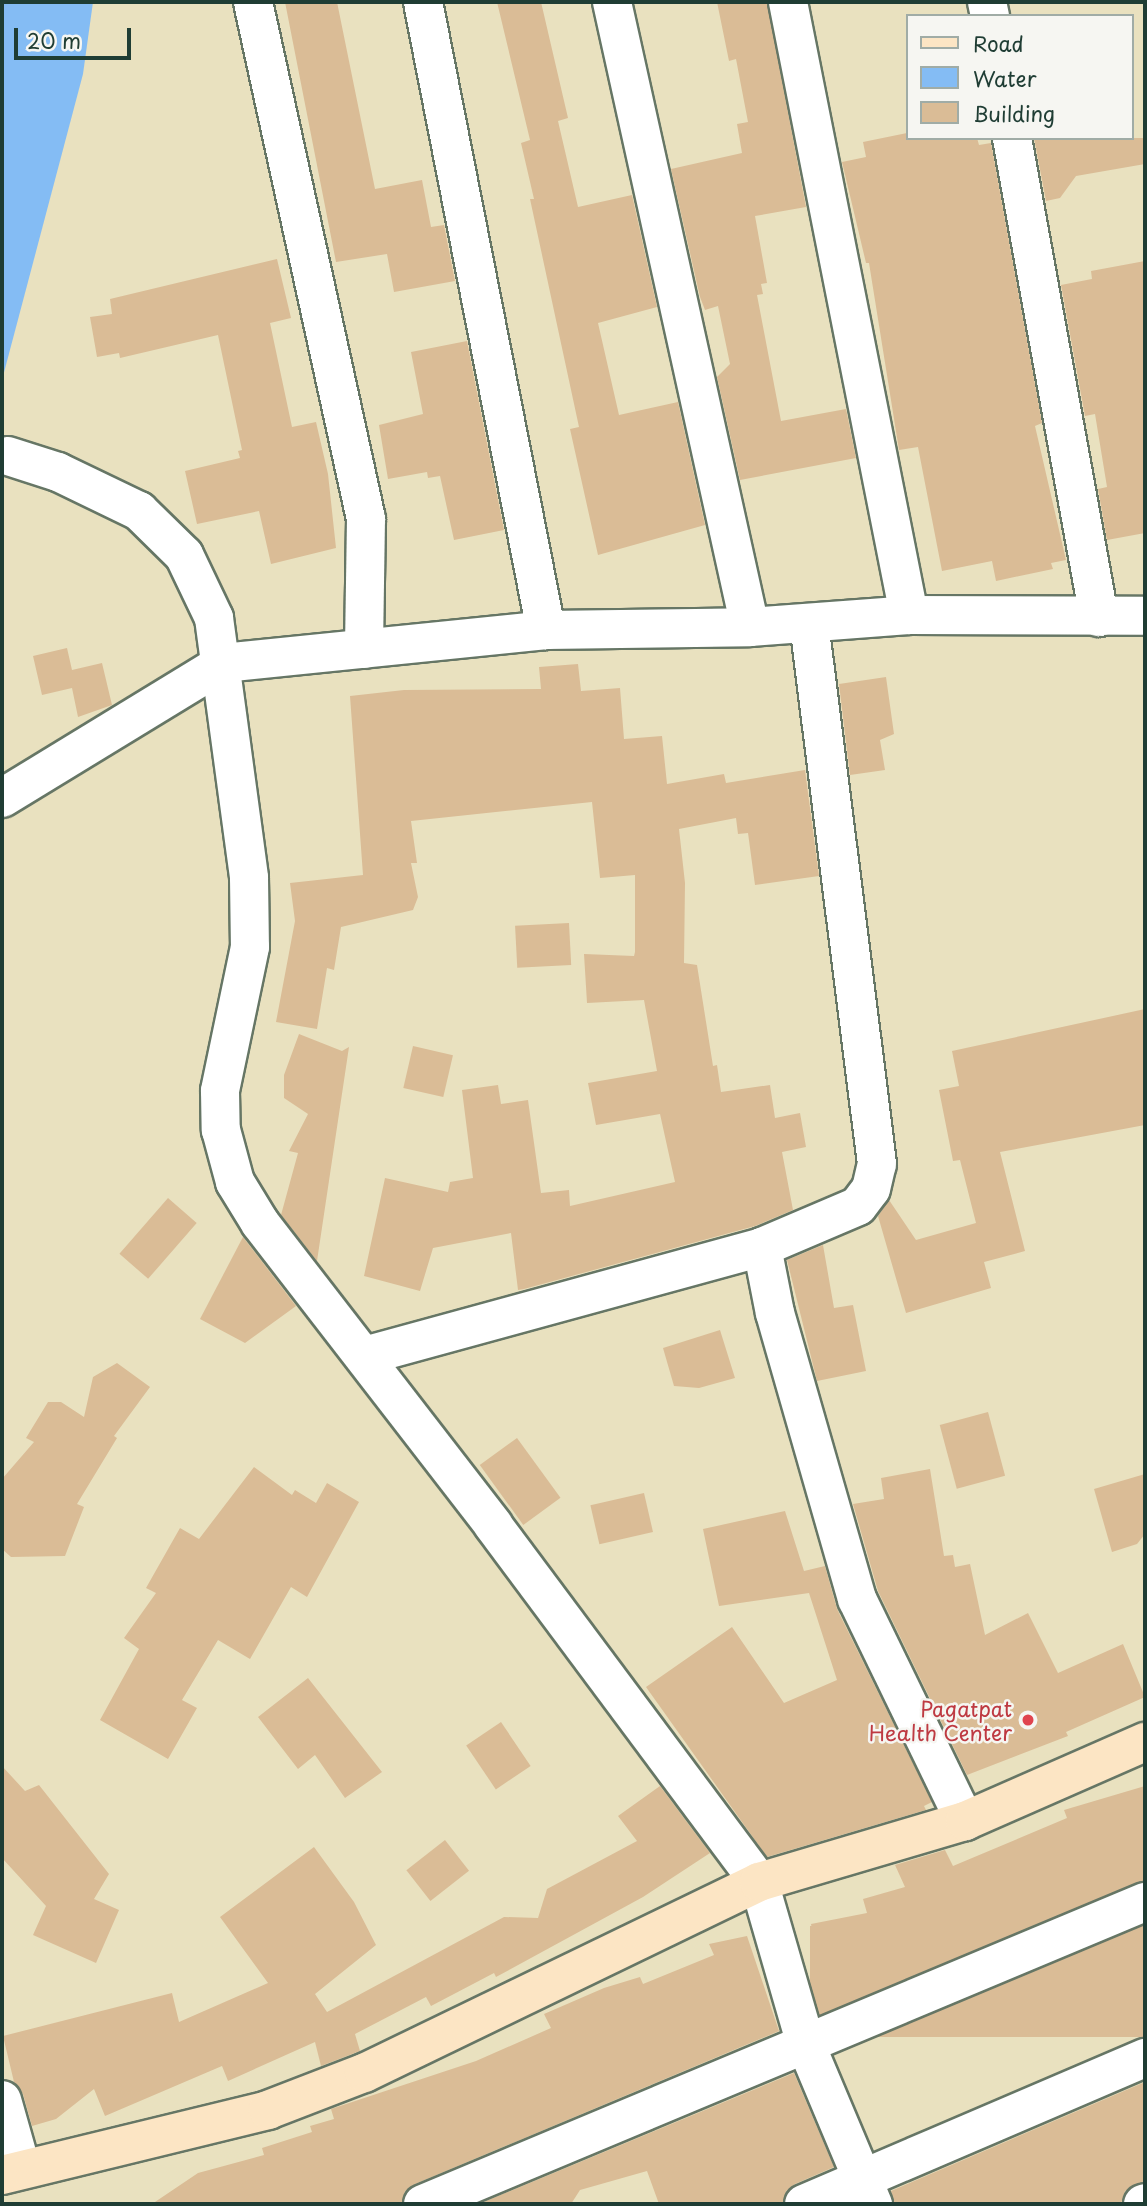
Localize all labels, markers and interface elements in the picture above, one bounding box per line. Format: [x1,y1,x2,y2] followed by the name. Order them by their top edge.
[18,14,135,58] scale bar
[906,14,1133,140] legend
[27,24,81,56] text: 20 m
[973,27,1024,59] text: Road
[973,62,1036,94] text: Water
[973,97,1055,129] text: Building
[868,1695,1012,1745] place label: Pagatpat Health Center
[1018,1710,1038,1730] marker: Pagatpat Health Center

